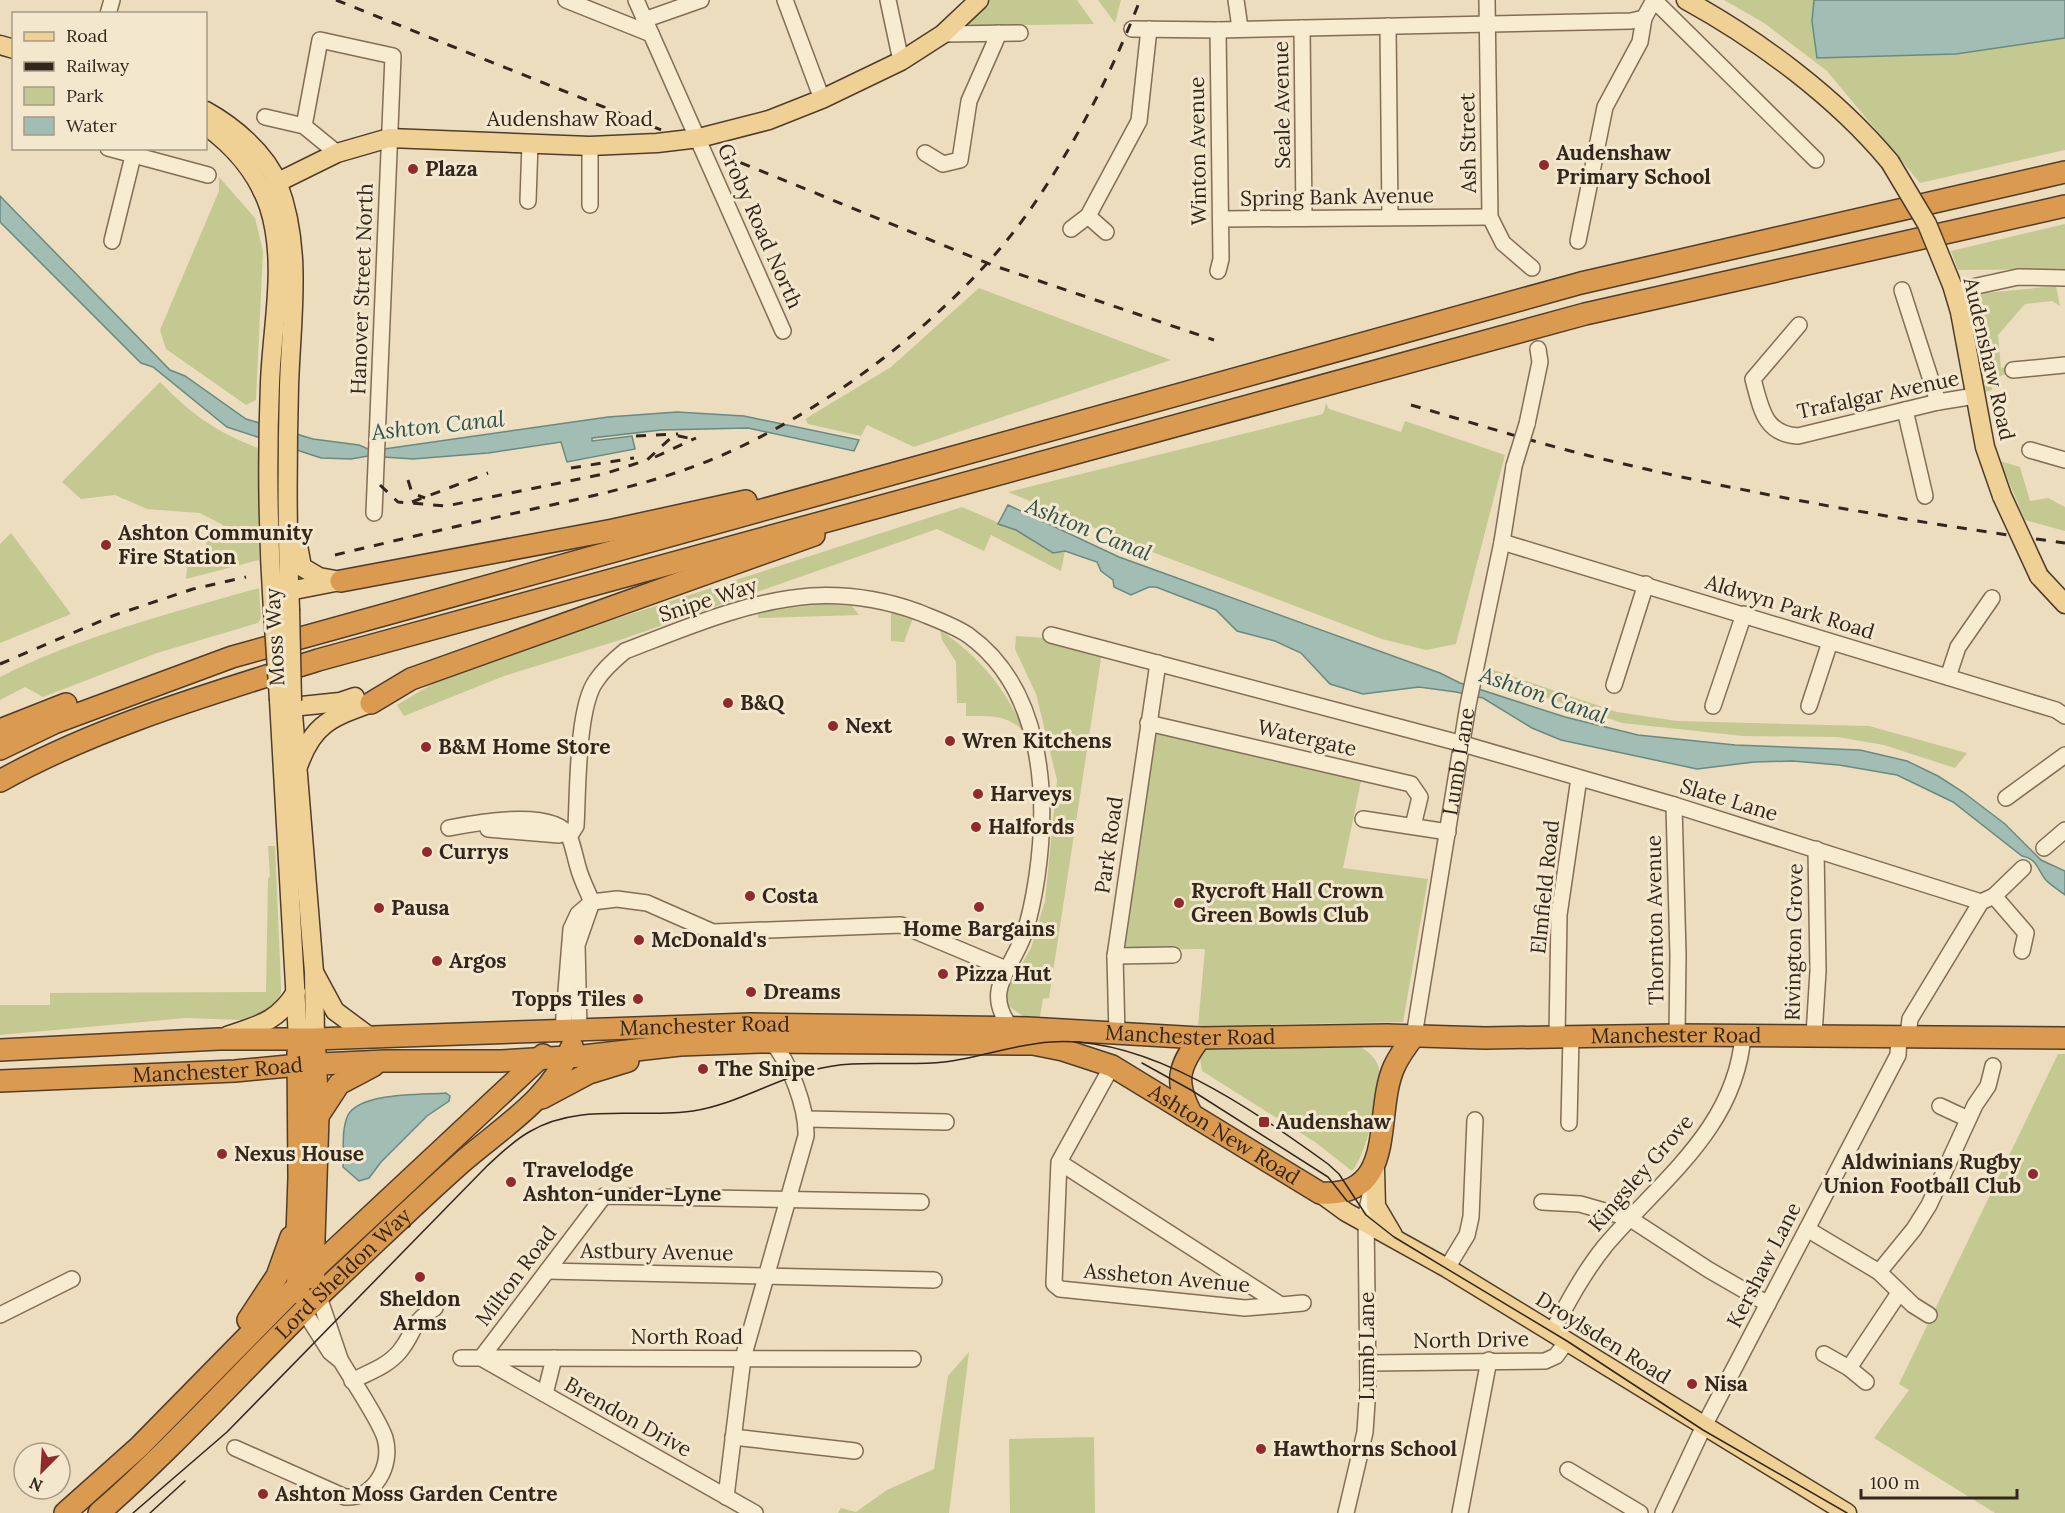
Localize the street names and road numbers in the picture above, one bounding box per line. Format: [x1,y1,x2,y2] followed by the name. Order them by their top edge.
[1267,41,1296,169] street label: Seale Avenue
[1183,76,1212,226] street label: Winton Avenue
[1453,92,1482,194] street label: Ash Street
[486,105,653,132] street label: Audenshaw Road
[712,139,809,313] street label: Groby Road North
[1240,181,1434,212] street label: Spring Bank Avenue
[344,183,379,395] street label: Hanover Street North
[1957,274,2021,443] street label: Audenshaw Road
[1794,364,1961,425] street label: Trafalgar Avenue
[1701,568,1878,645] street label: Aldwyn Park Road
[655,571,760,628] street label: Snipe Way
[258,587,291,687] street label: Moss Way
[1436,706,1480,817] street label: Lumb Lane
[1255,713,1359,762] street label: Watergate
[1677,772,1781,827] street label: Slate Lane
[1088,795,1129,895] street label: Park Road
[1524,819,1565,955] street label: Elmfield Road
[1640,835,1669,1005] street label: Thornton Avenue
[1779,863,1808,1021] street label: Rivington Grove
[619,1010,790,1042] street label: Manchester Road
[1104,1018,1276,1051] street label: Manchester Road
[1591,1021,1762,1049] street label: Manchester Road
[132,1051,304,1088] street label: Manchester Road
[1143,1077,1305,1190] street label: Ashton New Road
[1582,1108,1699,1237] street label: Kingsley Grove
[1720,1197,1807,1332] street label: Kershaw Lane
[269,1202,416,1345] street label: Lord Sheldon Way
[469,1220,562,1331] street label: Milton Road
[579,1237,734,1266] street label: Astbury Avenue
[1082,1257,1251,1298] street label: Assheton Avenue
[1531,1285,1676,1390] street label: Droylsden Road
[1353,1292,1380,1400] street label: Lumb Lane
[631,1323,743,1350] street label: North Road
[1413,1325,1529,1354] street label: North Drive
[560,1370,697,1463] street label: Brendon Drive

